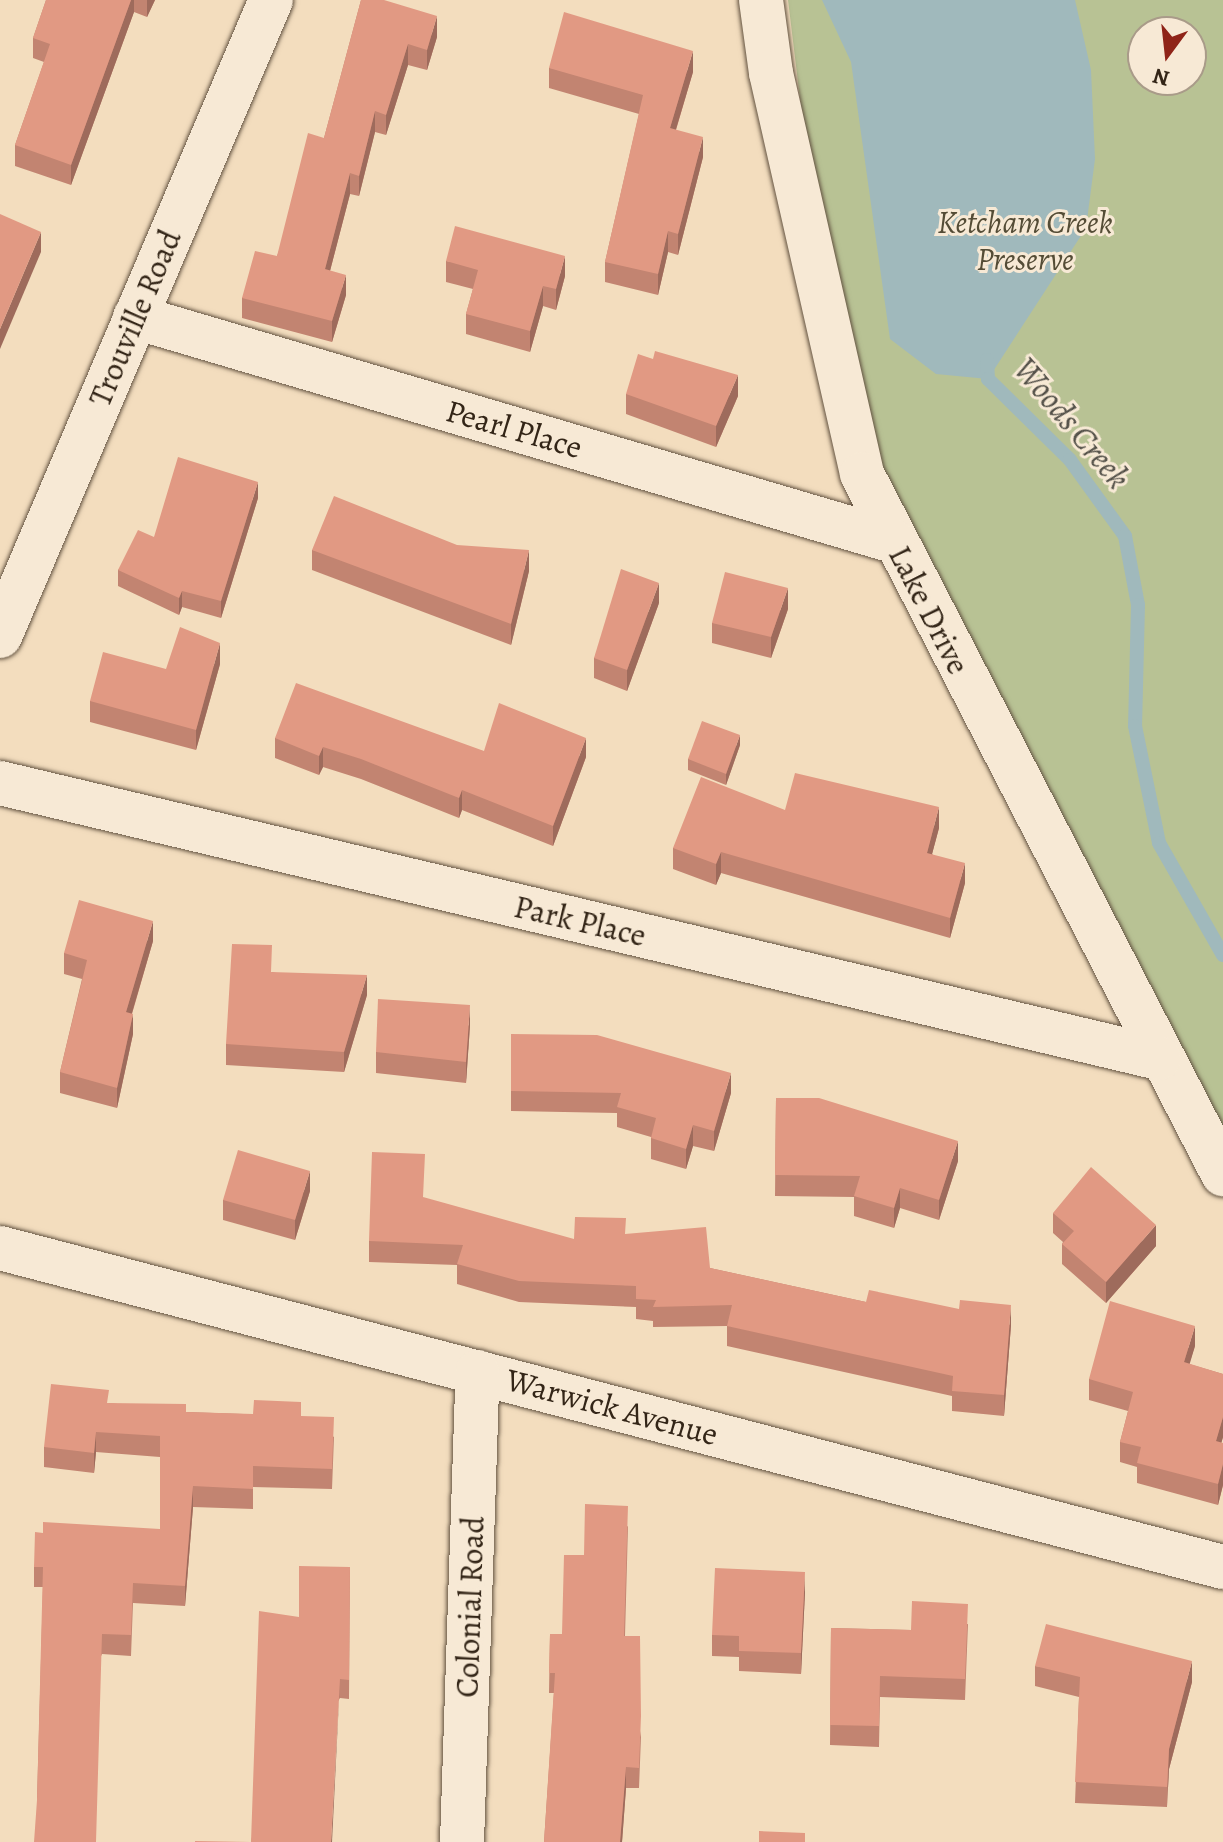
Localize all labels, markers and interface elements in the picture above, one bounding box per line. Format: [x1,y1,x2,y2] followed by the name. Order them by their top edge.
[1127,16,1207,96] north arrow
[1150,61,1173,94] text: N
[937,204,1113,279] park label: Ketcham Creek Preserve
[81,224,189,412] street label: Trouville Road
[1005,349,1139,497] water label: Woods Creek
[442,391,586,467] street label: Pearl Place
[880,539,978,681] street label: Lake Drive
[510,887,650,955] street label: Park Place
[502,1360,722,1454] street label: Warwick Avenue
[448,1516,492,1698] street label: Colonial Road

